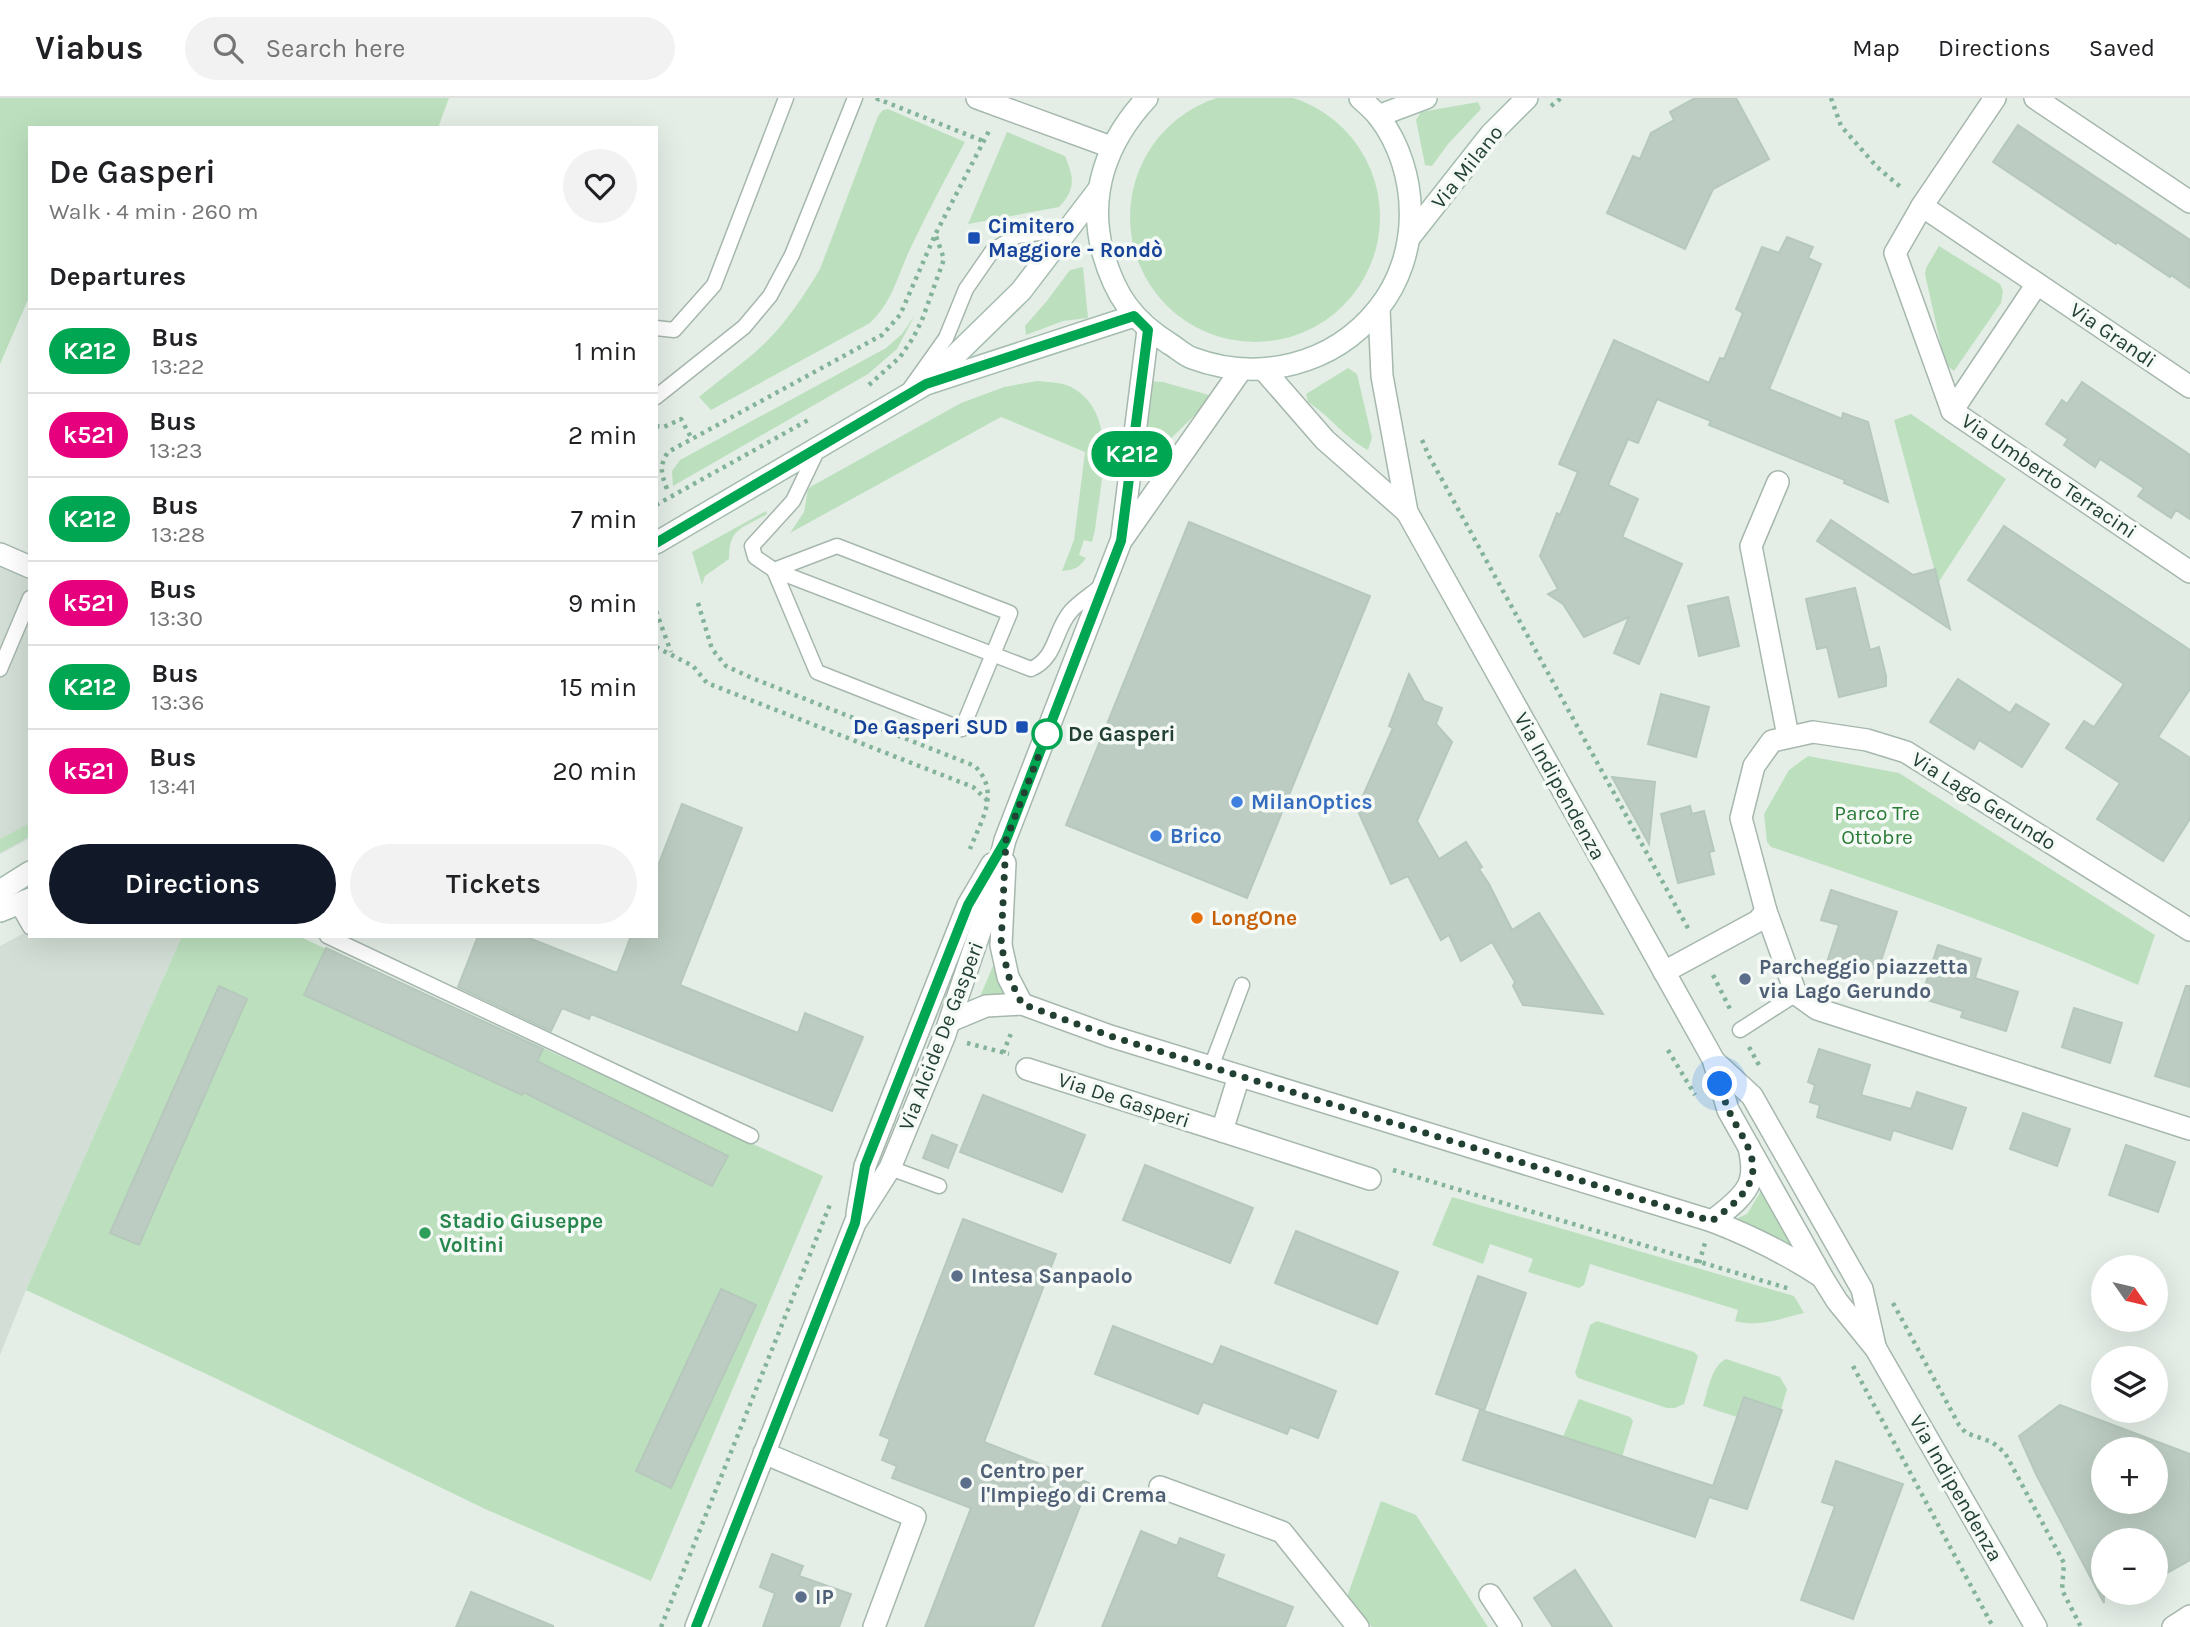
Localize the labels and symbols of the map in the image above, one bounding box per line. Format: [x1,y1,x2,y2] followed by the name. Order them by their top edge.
[1426,120,1508,214] street label: Via Milano
[988,214,1163,262] place label: Cimitero Maggiore - Rondò
[966,230,982,246] marker: Cimitero Maggiore - Rondò
[2065,297,2161,373] street label: Via Grandi
[1957,409,2141,543] street label: Via Umberto Terracini
[1083,431,1181,477] line badge: K212
[1510,708,1610,864] street label: Via Indipendenza
[853,715,1008,739] place label: De Gasperi SUD
[1014,719,1030,735] marker: De Gasperi SUD
[1032,719,1062,749] marker: De Gasperi
[1068,722,1176,746] place label: De Gasperi
[1907,747,2061,855] street label: Via Lago Gerundo
[1251,790,1373,814] place label: MilanOptics
[1229,794,1245,810] marker: MilanOptics
[1834,801,1920,849] park label: Parco Tre Ottobre
[1170,824,1222,848] place label: Brico
[1148,828,1164,844] marker: Brico
[1211,906,1297,930] place label: LongOne
[1189,910,1205,926] marker: LongOne
[894,938,988,1134] street label: Via Alcide De Gasperi
[1759,955,1968,1003] place label: Parcheggio piazzetta via Lago Gerundo
[1737,971,1753,987] marker: Parcheggio piazzetta via Lago Gerundo
[1702,1066,1737,1101] your location
[1055,1067,1193,1133] street label: Via De Gasperi
[439,1209,603,1257] place label: Stadio Giuseppe Voltini
[417,1225,433,1241] marker: Stadio Giuseppe Voltini
[2091,1255,2168,1332] north arrow
[971,1264,1133,1288] place label: Intesa Sanpaolo
[949,1268,965,1284] marker: Intesa Sanpaolo
[1904,1411,2008,1565] street label: Via Indipendenza
[980,1459,1167,1507] place label: Centro per l'Impiego di Crema
[958,1475,974,1491] marker: Centro per l'Impiego di Crema
[815,1585,834,1609] place label: IP
[793,1589,809,1605] marker: IP

